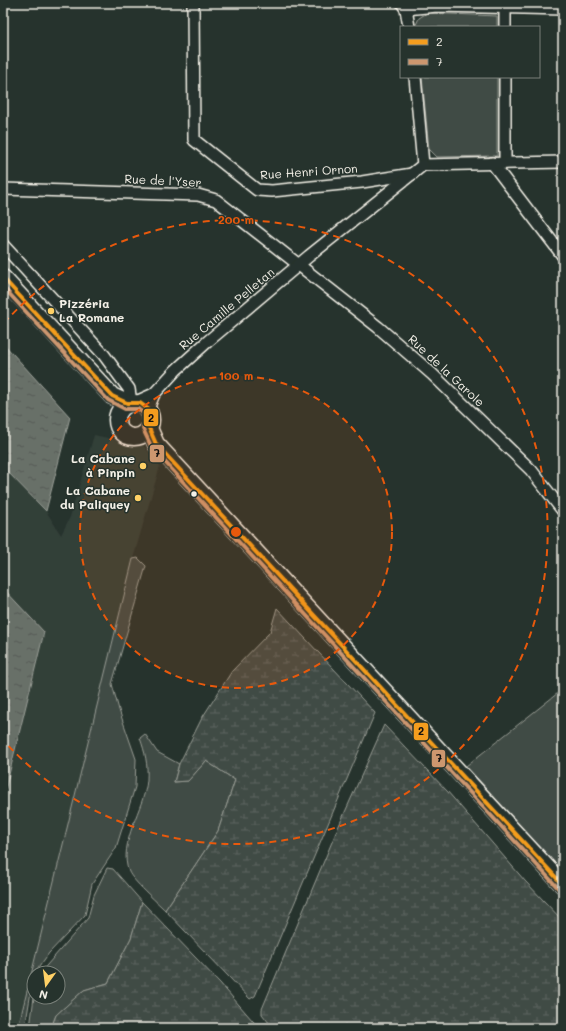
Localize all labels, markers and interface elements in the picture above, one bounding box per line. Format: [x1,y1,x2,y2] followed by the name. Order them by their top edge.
[400,26,540,78] legend
[436,33,443,49] text: 2
[436,53,443,69] text: 7
[260,160,358,182] street label: Rue Henri Ornon
[124,170,202,190] street label: Rue de l'Yser
[218,211,254,227] text: 200 m
[175,264,277,353] street label: Rue Camille Pelletan
[59,295,124,325] place label: Pizzéria La Romane
[46,306,56,316] marker: Pizzéria La Romane
[405,331,488,410] street label: Rue de la Garole
[219,367,253,383] text: 100 m
[143,408,159,427] line badge: 2
[148,410,154,425] text: 2
[149,444,165,463] line badge: 7
[154,445,160,460] text: 7
[71,450,135,480] place label: La Cabane à Pinpin
[138,461,148,471] marker: La Cabane à Pinpin
[60,482,130,512] place label: La Cabane du Paliquey
[189,489,199,499] unlabelled marker
[133,493,143,503] marker: La Cabane du Paliquey
[229,525,243,539] centre of rings
[413,722,429,741] line badge: 2
[418,723,424,738] text: 2
[431,749,446,768] line badge: 7
[436,750,442,765] text: 7
[26,965,66,1005] north arrow
[38,987,49,1003] text: N

